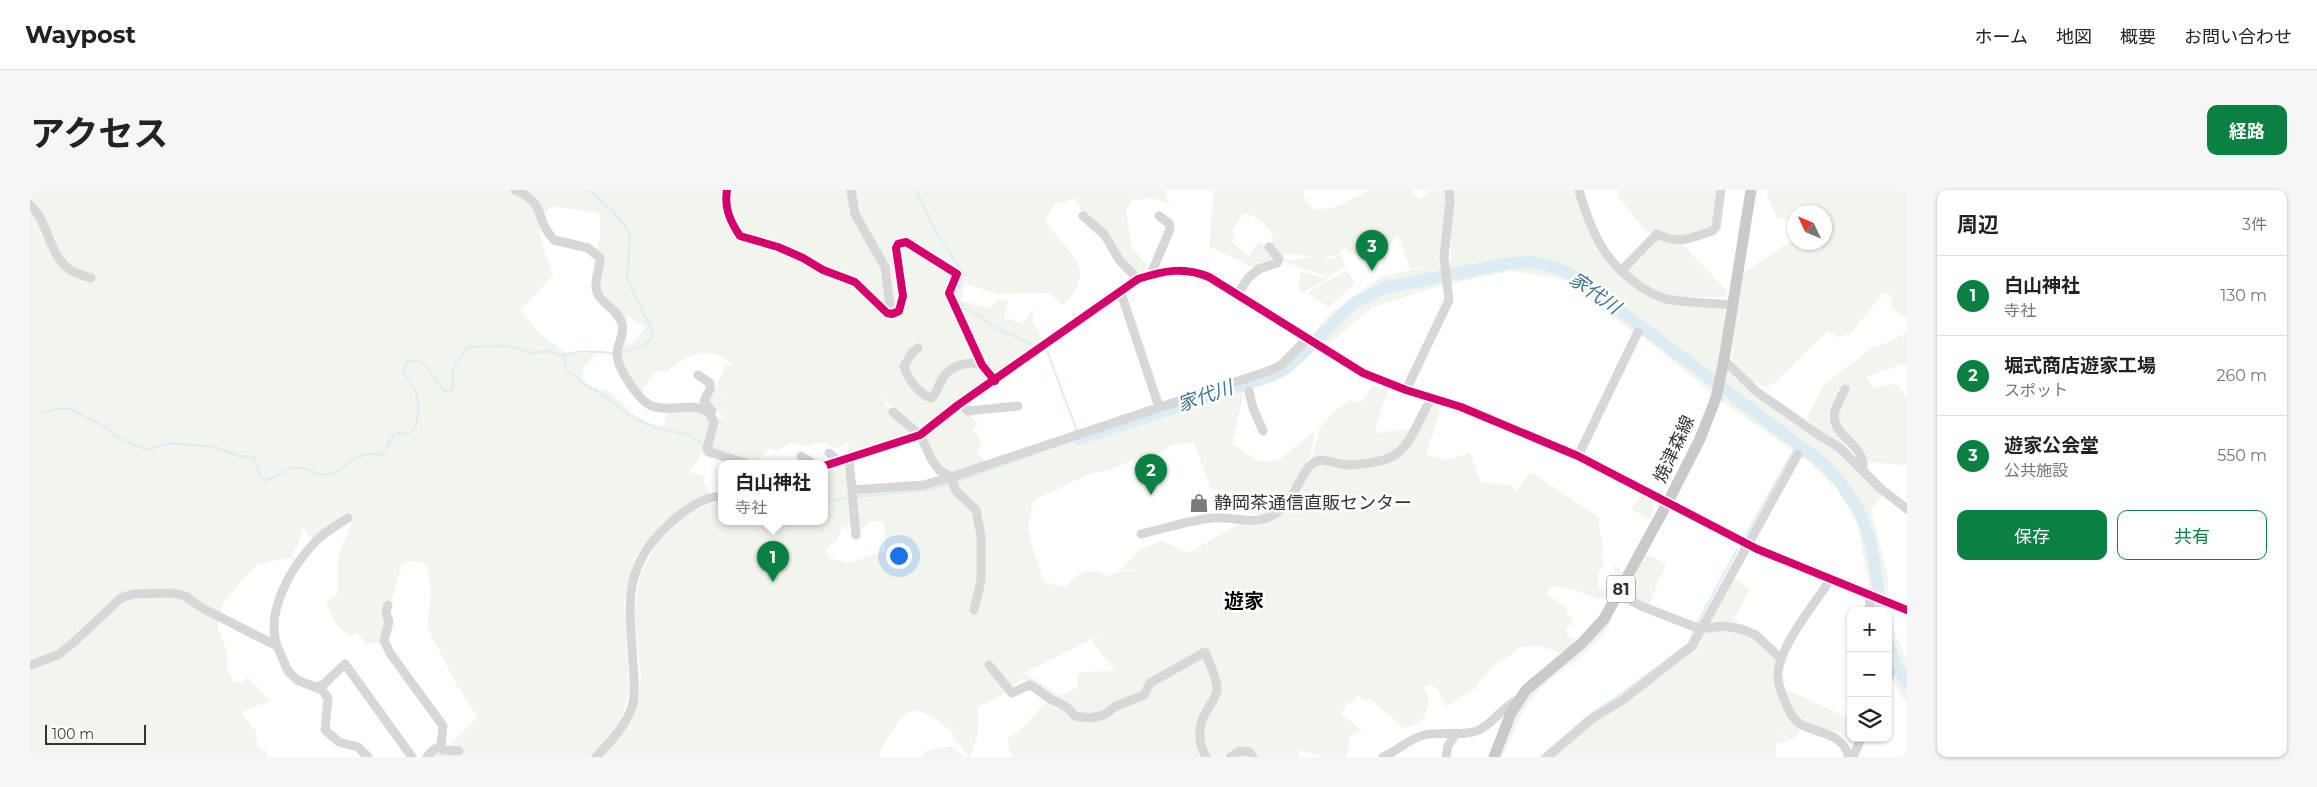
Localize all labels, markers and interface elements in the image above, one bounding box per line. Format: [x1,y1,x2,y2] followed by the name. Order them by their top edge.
[25,20,136,49] text: Waypost
[1975,26,2028,48] text: ホーム
[2056,26,2092,48] text: 地図
[2120,26,2156,48] text: 概要
[2184,26,2292,48] text: お問い合わせ
[2207,105,2287,155] button: 経路
[30,112,168,155] text: アクセス
[1787,205,1832,250] north arrow
[1957,212,1999,237] text: 周辺
[2242,215,2267,234] text: 3件
[1356,230,1388,271] pin: 3
[1565,267,1627,320] water label: 家代川
[2004,274,2080,297] text: 白山神社
[1970,286,1976,305] text: 1
[2220,286,2267,305] text: 130 m
[2004,301,2036,320] text: 寺社
[2004,354,2156,377] text: 堀式商店遊家工場
[1968,366,1978,385] text: 2
[2216,366,2267,385] text: 260 m
[1174,375,1238,416] water label: 家代川
[2004,381,2068,400] text: スポット
[1649,412,1699,486] street label: 焼津森線
[2004,434,2099,457] text: 遊家公会堂
[1968,446,1978,465] text: 3
[2217,446,2267,465] text: 550 m
[1135,454,1167,495] pin: 2
[718,460,828,525] popup
[2004,461,2068,480] text: 公共施設
[735,471,811,494] text: 白山神社
[1188,492,1210,514] shop icon: 静岡茶通信直販センター
[1214,492,1412,514] place label: 静岡茶通信直販センター
[735,498,767,517] text: 寺社
[1957,510,2107,560] button: 保存
[2117,510,2267,560] button: 共有
[757,541,789,582] pin: 1
[886,543,912,569] your location
[1607,576,1635,602] road number: 81
[1224,589,1264,613] district label: 遊家
[1847,607,1892,742] map controls
[1847,607,1892,652] button: +
[1847,652,1892,697] button: −
[1847,697,1892,742] button: layers
[45,722,146,745] scale bar
[52,725,94,743] text: 100 m

